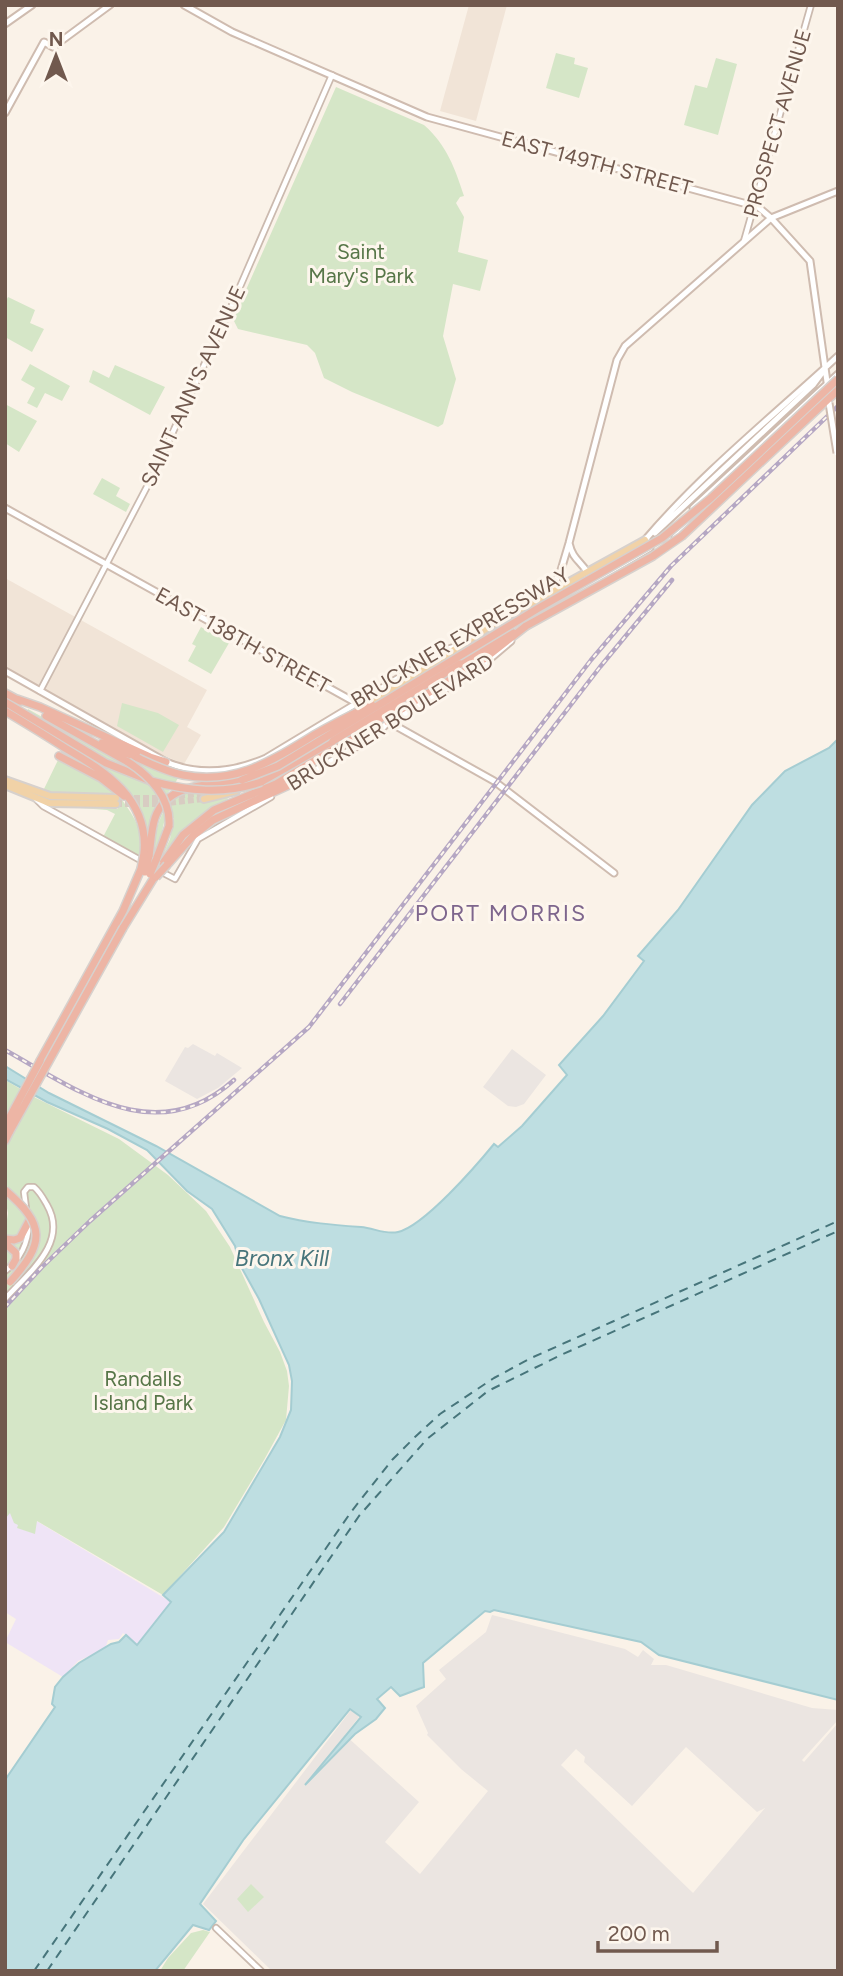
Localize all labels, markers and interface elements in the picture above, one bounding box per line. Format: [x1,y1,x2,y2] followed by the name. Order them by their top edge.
[21,21,91,91] north arrow
[738,26,816,220] street label: PROSPECT AVENUE
[49,28,63,51] text: N
[499,125,696,201] street label: EAST 149TH STREET
[308,239,415,288] park label: Saint Mary's Park
[135,282,251,490] street label: SAINT ANN'S AVENUE
[346,562,574,712] street label: BRUCKNER EXPRESSWAY
[151,582,335,699] street label: EAST 138TH STREET
[282,648,498,796] street label: BRUCKNER BOULEVARD
[415,899,587,927] district label: PORT MORRIS
[235,1244,330,1272] water label: Bronx Kill
[93,1366,194,1415] park label: Randalls Island Park
[598,1910,717,1954] scale bar
[608,1921,670,1946] text: 200 m

